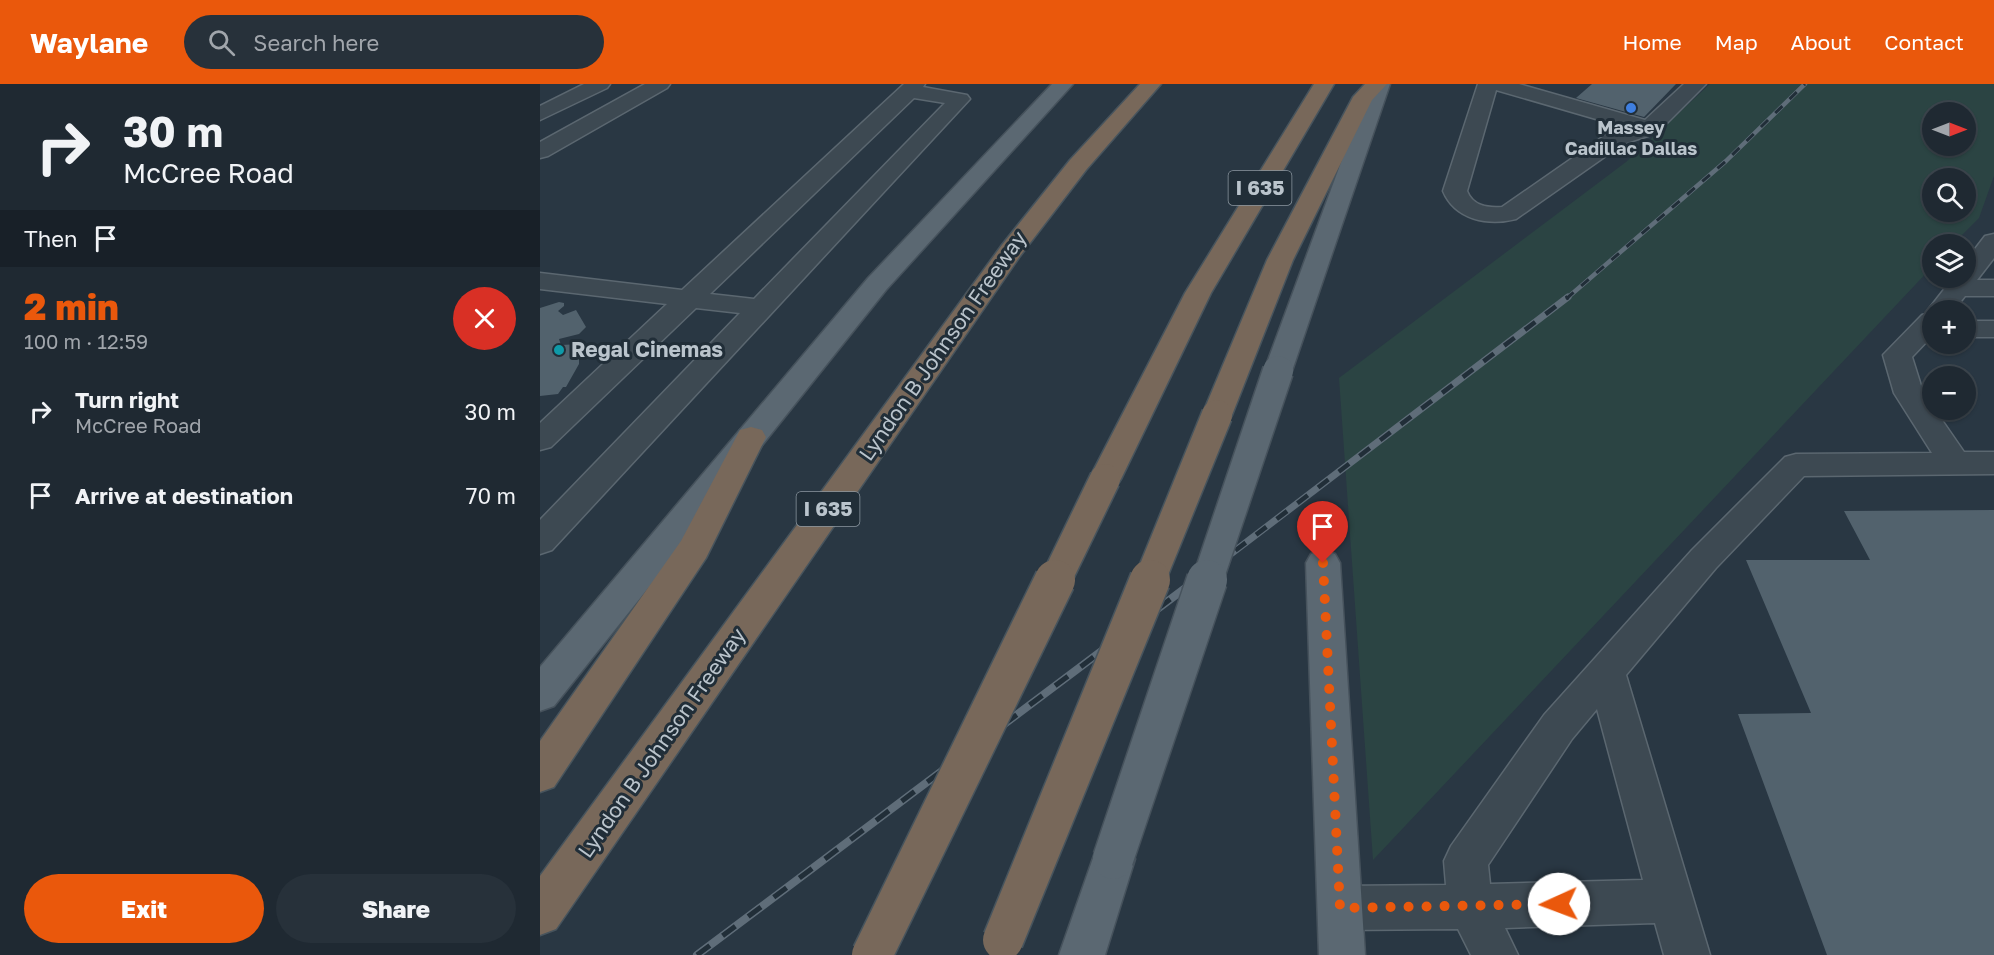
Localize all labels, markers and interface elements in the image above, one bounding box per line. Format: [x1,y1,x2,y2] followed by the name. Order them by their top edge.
[184,15,604,69] search box
[30,26,148,59] text: Waylane
[205,26,238,59] icon: search
[253,29,379,56] text: Search here
[1622,29,1682,55] text: Home
[1715,29,1758,55] text: Map
[1791,29,1851,55] text: About
[1884,29,1964,55] text: Contact
[1624,101,1638,115] marker: Massey Cadillac Dallas
[1922,102,1976,156] north arrow
[1922,102,1976,420] map controls
[123,106,223,156] text: 30 m
[24,108,102,186] icon: right
[1565,116,1697,159] place label: Massey Cadillac Dallas
[123,157,294,189] text: McCree Road
[1922,168,1976,222] button: search
[1228,171,1292,205] road number: I 635
[89,222,122,255] icon: arrive
[24,225,77,252] text: Then
[853,225,1032,465] street label: Lyndon B Johnson Freeway
[1922,234,1976,288] button: layers
[24,285,119,328] text: 2 min
[453,287,516,350] button: close
[1922,300,1976,354] button: +
[24,329,148,353] text: 100 m · 12:59
[571,336,723,362] place label: Regal Cinemas
[552,343,566,357] marker: Regal Cinemas
[1922,366,1976,420] button: −
[75,386,179,413] text: Turn right
[24,395,57,428] icon: right
[465,398,516,425] text: 30 m
[75,413,202,437] text: McCree Road
[24,479,57,512] icon: arrive
[75,482,293,509] text: Arrive at destination
[466,482,516,509] text: 70 m
[796,492,860,526] road number: I 635
[1297,501,1348,563] pin
[1306,510,1339,543] icon: arrive
[572,622,751,862] street label: Lyndon B Johnson Freeway
[1527,872,1591,936] position arrow
[24,874,264,943] button: Exit
[276,874,516,943] button: Share

